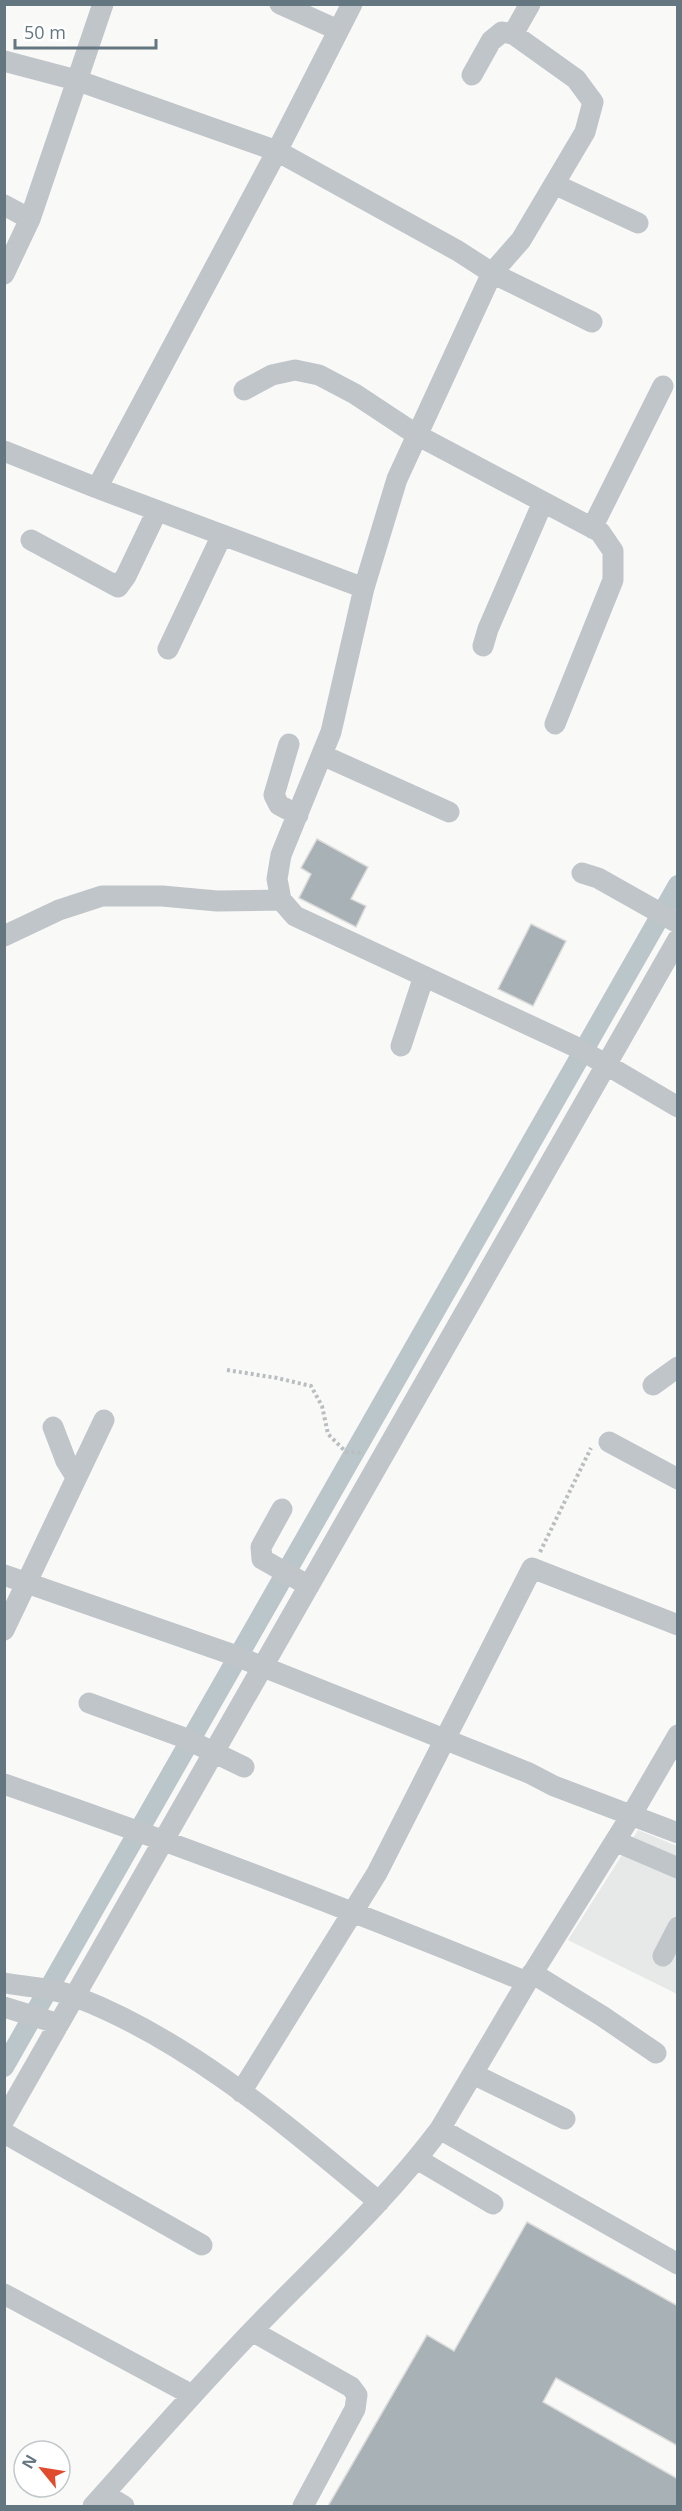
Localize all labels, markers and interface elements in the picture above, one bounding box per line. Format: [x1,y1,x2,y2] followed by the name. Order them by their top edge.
[15,12,156,50] scale bar
[24,20,66,44] text: 50 m
[12,2439,72,2499] north arrow
[16,2450,42,2473] text: N

